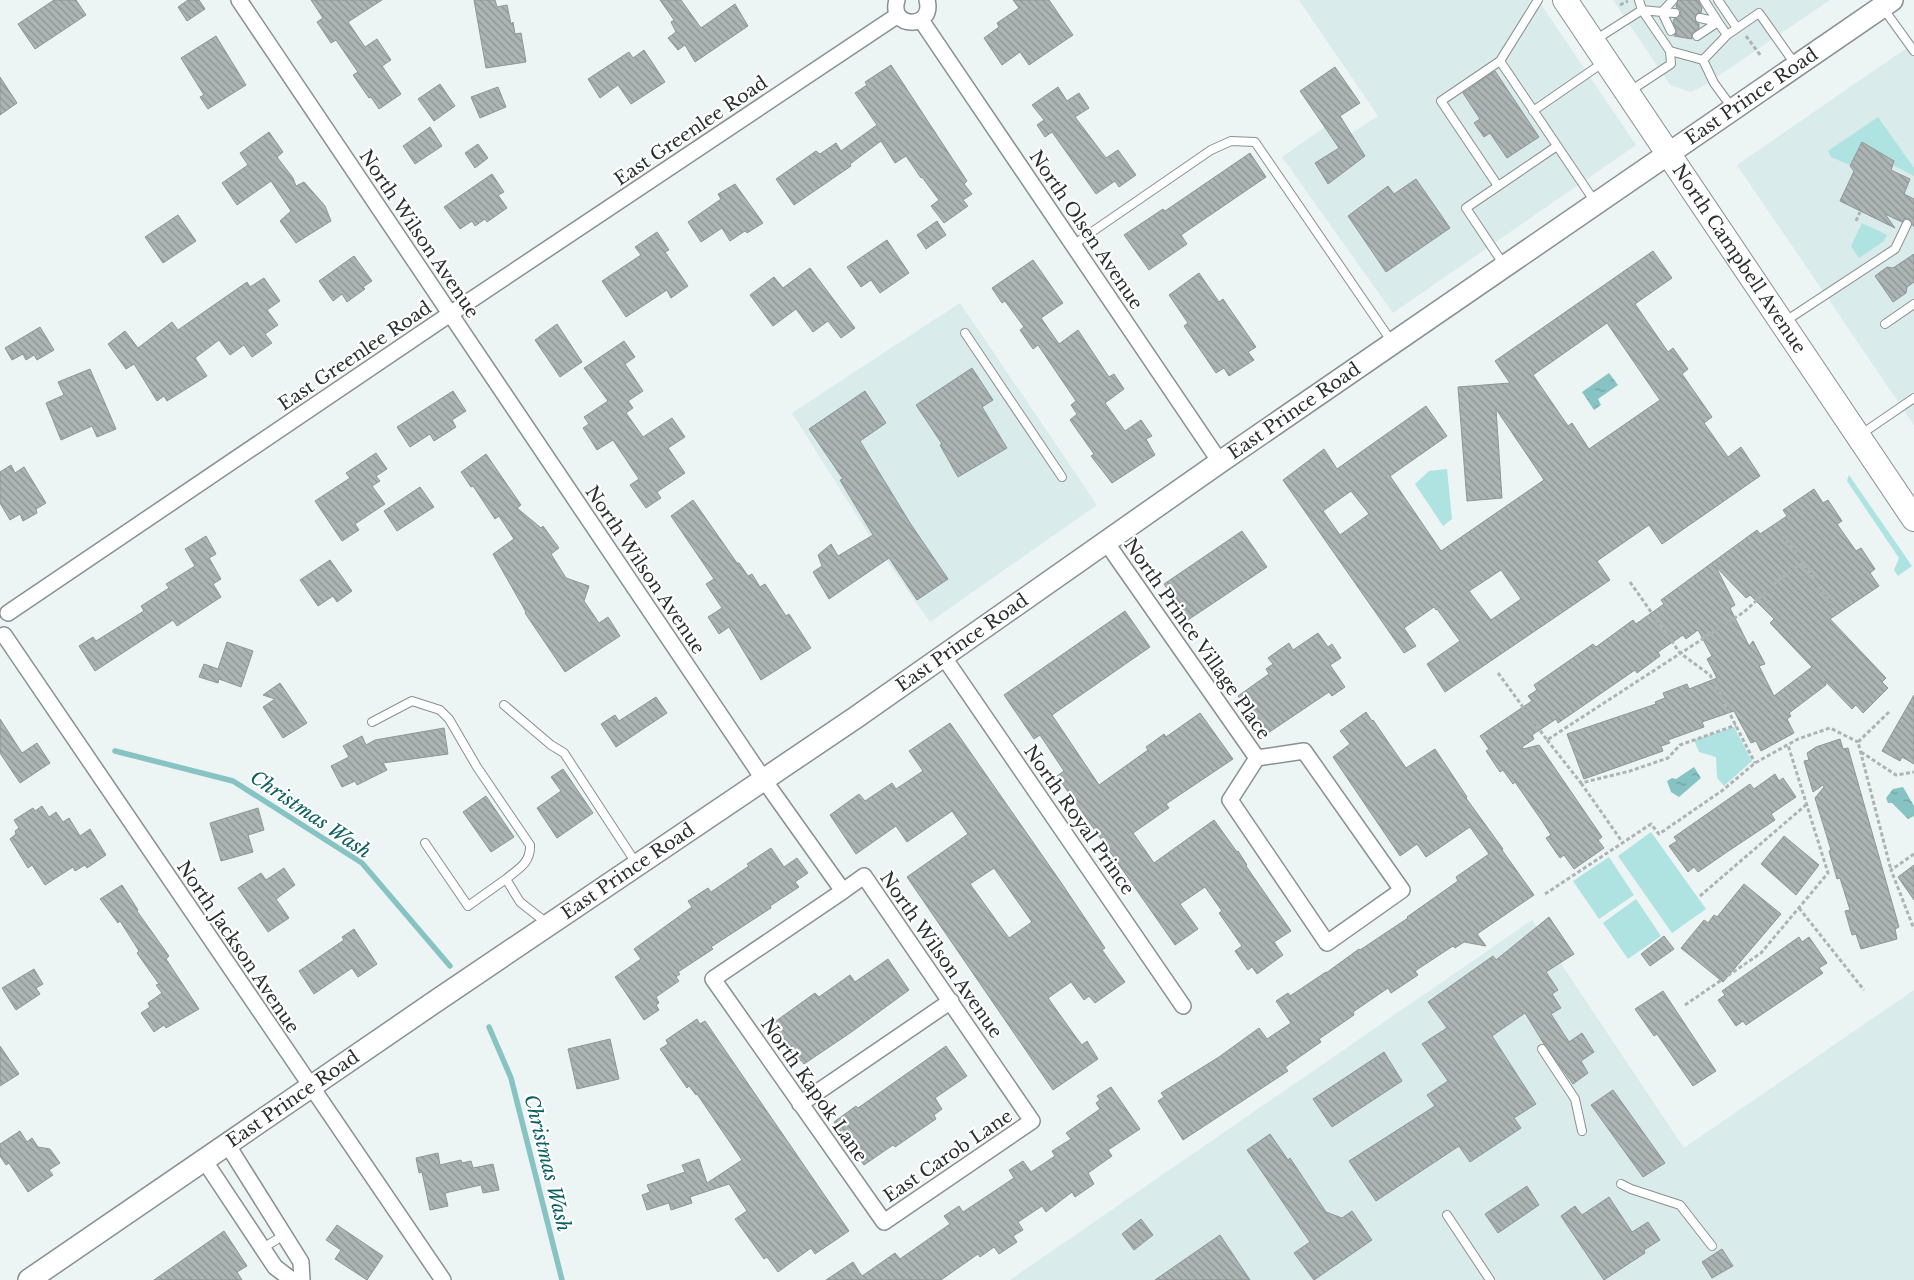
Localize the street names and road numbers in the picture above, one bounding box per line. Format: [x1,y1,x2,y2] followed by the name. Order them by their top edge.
[1681,43,1822,150] street label: East Prince Road
[610,72,772,190] street label: East Greenlee Road
[355,146,483,322] street label: North Wilson Avenue
[1025,146,1147,314] street label: North Olsen Avenue
[1668,160,1811,358] street label: North Campbell Avenue
[274,297,436,415] street label: East Greenlee Road
[1224,358,1365,464] street label: East Prince Road
[581,482,709,658] street label: North Wilson Avenue
[1119,534,1275,744] street label: North Prince Village Place
[892,589,1032,697] street label: East Prince Road
[1019,741,1139,899] street label: North Royal Prince
[557,819,699,924] street label: East Prince Road
[172,857,304,1037] street label: North Jackson Avenue
[875,868,1007,1042] street label: North Wilson Avenue
[756,1014,872,1166] street label: North Kapok Lane
[222,1046,363,1152] street label: East Prince Road
[879,1105,1017,1207] street label: East Carob Lane

